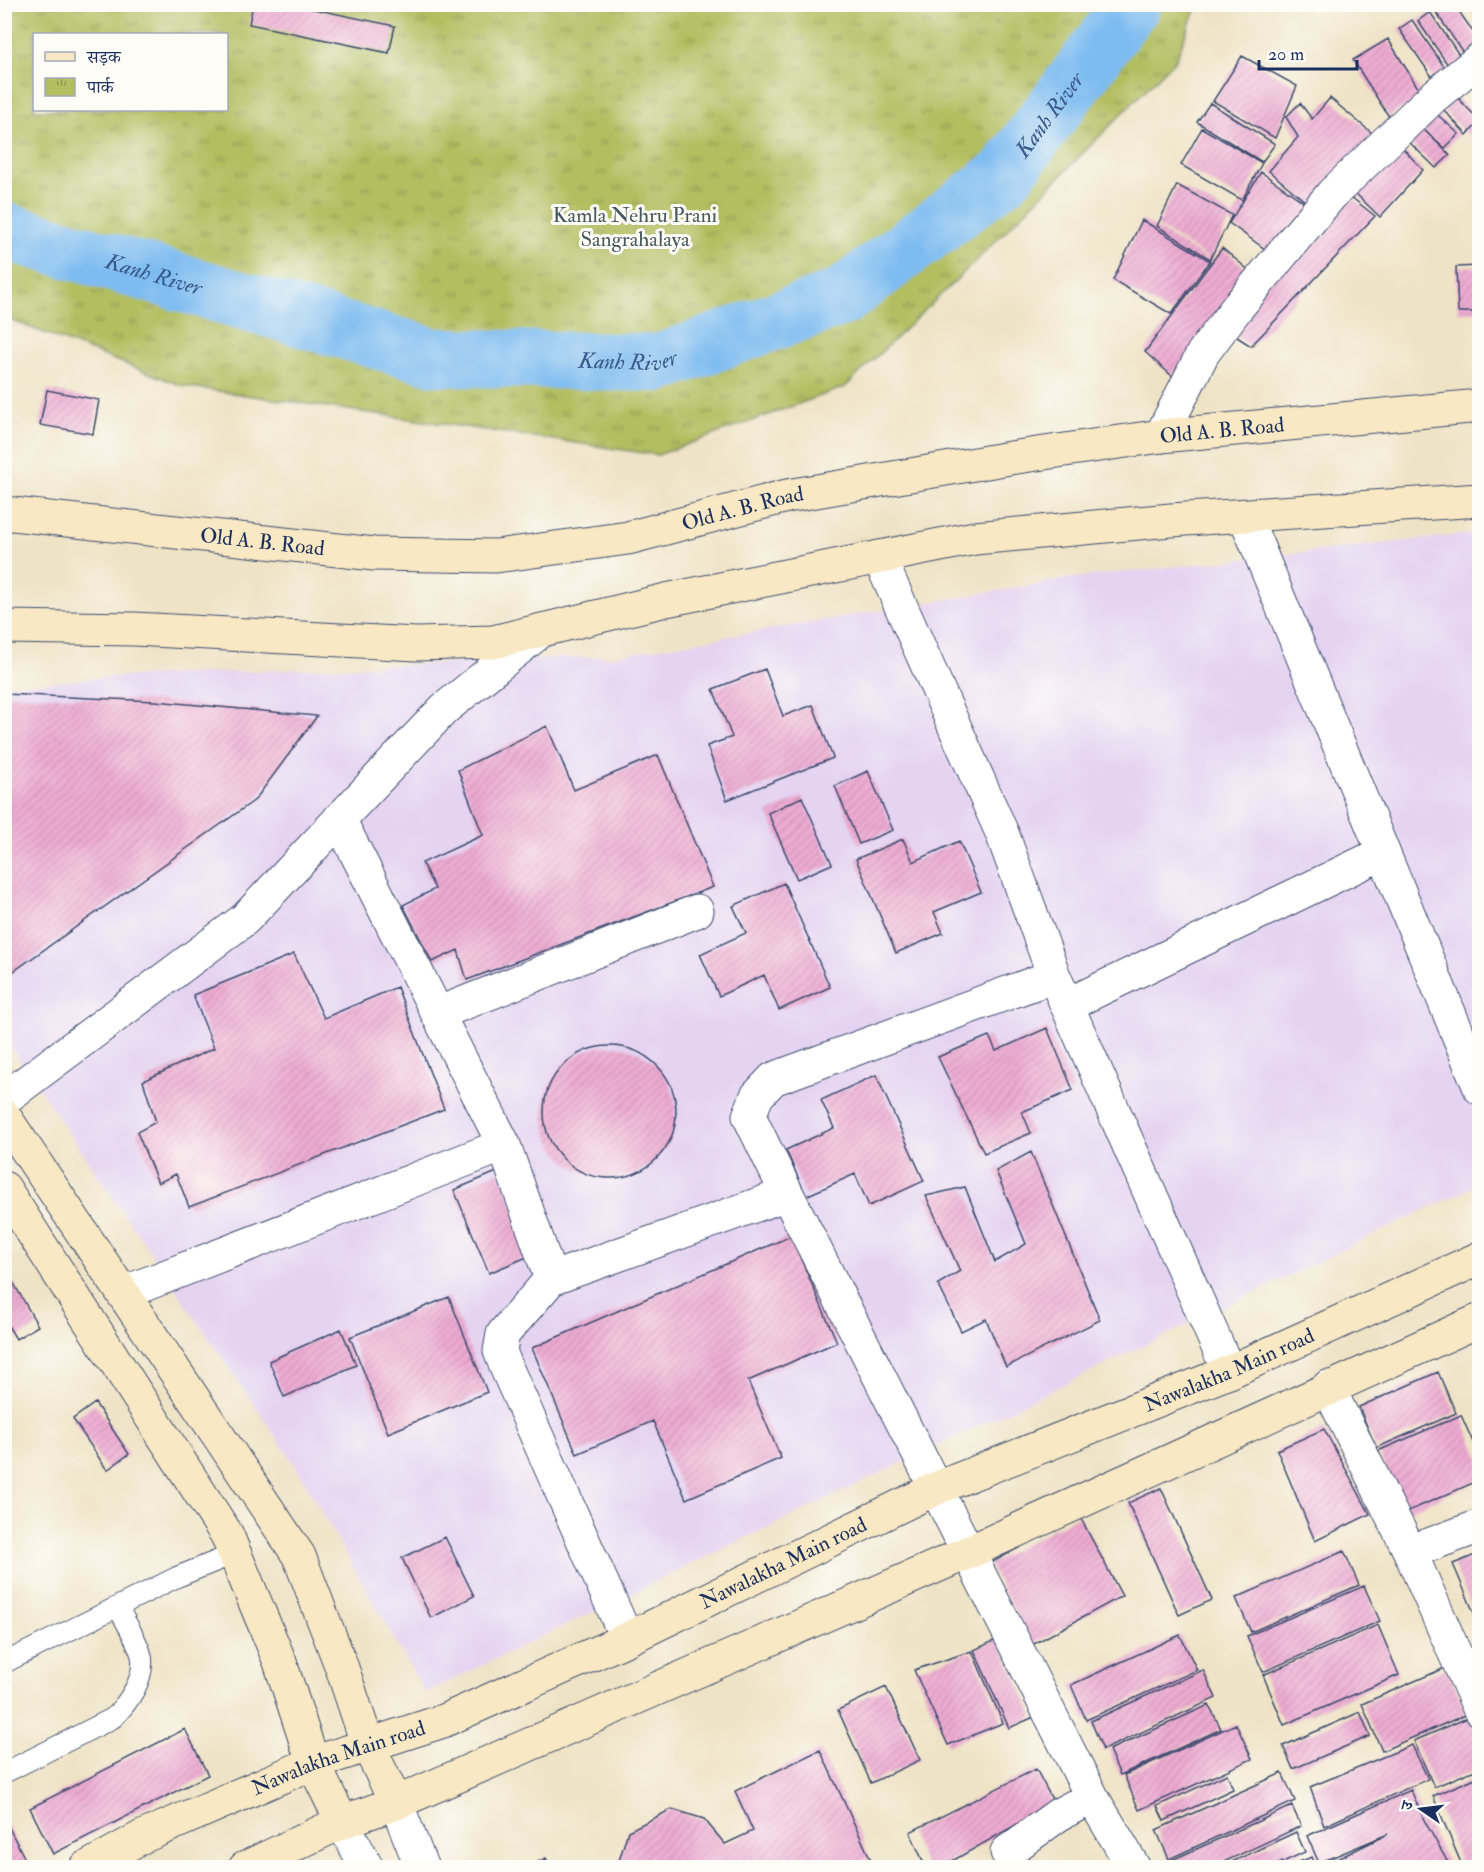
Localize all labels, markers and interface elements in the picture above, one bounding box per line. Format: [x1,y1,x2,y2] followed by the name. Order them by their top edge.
[33,33,228,111] legend
[1259,33,1356,71] scale bar
[1268,43,1304,66] text: 20 m
[86,46,122,69] text: सड़क
[1008,65,1091,164] water label: Kanh River
[86,76,115,99] text: पार्क
[553,202,718,253] park label: Kamla Nehru Prani Sangrahalaya
[101,247,207,303] water label: Kanh River
[577,343,683,377] water label: Kanh River
[1158,411,1286,450] street label: Old A. B. Road
[679,480,806,537] street label: Old A. B. Road
[199,521,327,562] street label: Old A. B. Road
[1140,1321,1319,1418] street label: Nawalakha Main road
[695,1511,872,1615] street label: Nawalakha Main road
[247,1714,429,1802] street label: Nawalakha Main road
[1391,1779,1451,1839] north arrow
[1396,1797,1419,1813] text: उ

